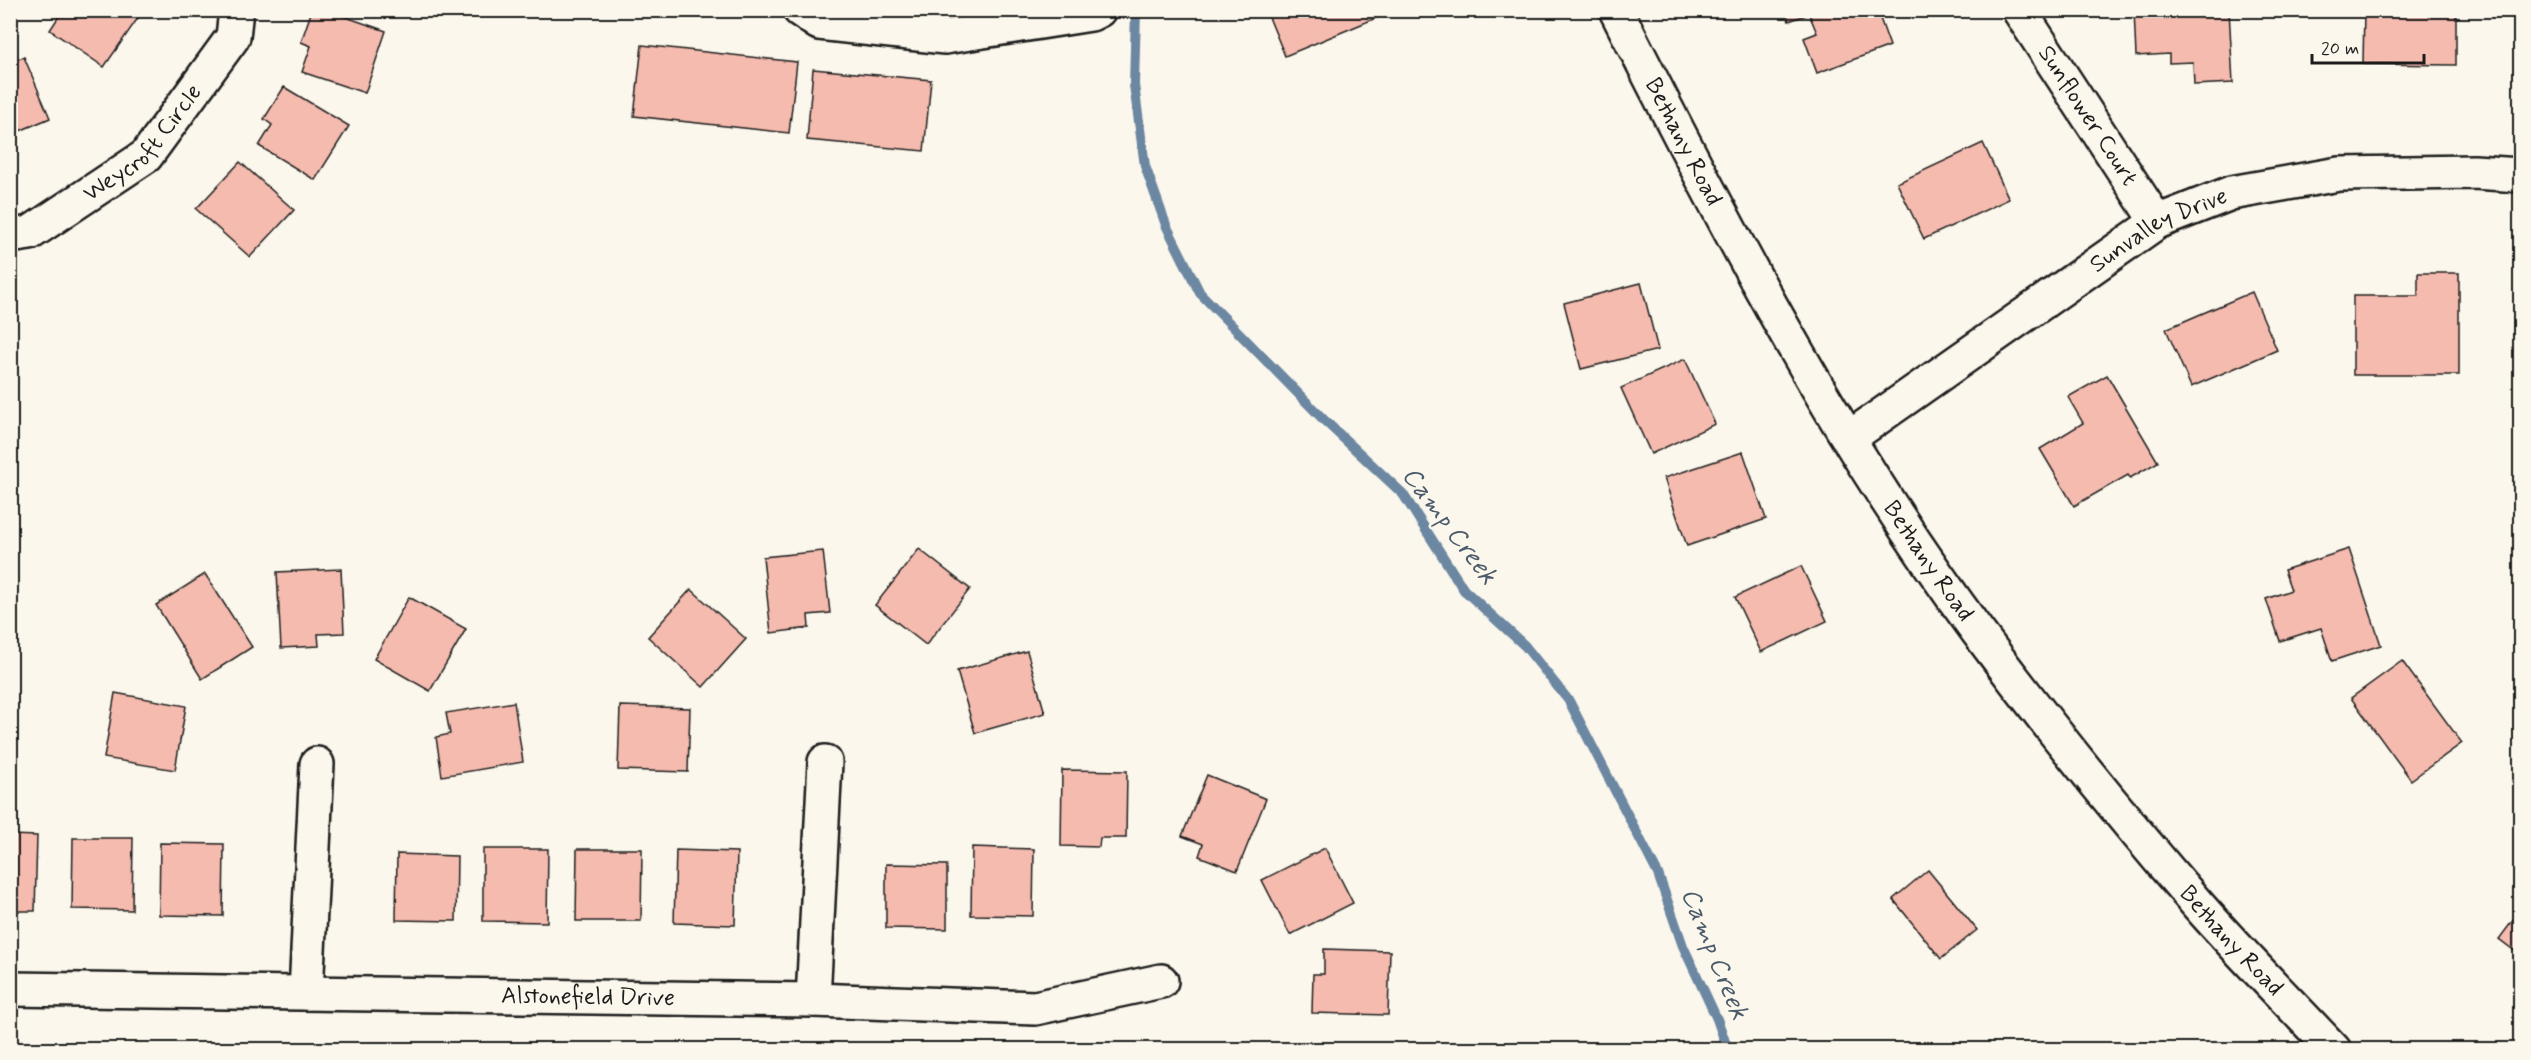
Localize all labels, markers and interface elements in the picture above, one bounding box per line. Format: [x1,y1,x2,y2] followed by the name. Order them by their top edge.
[2312,27,2424,65] scale bar
[2321,37,2359,61] text: 20 m
[2031,39,2145,192] street label: Sunflower Court
[1637,73,1729,211] street label: Bethany Road
[77,78,209,209] street label: Weycroft Circle
[2083,180,2232,280] street label: Sunvalley Drive
[1394,460,1504,592] water label: Camp Creek
[1876,495,1981,628] street label: Bethany Road
[2172,879,2290,1003] street label: Bethany Road
[1672,883,1756,1025] water label: Camp Creek
[501,980,675,1014] street label: Alstonefield Drive

